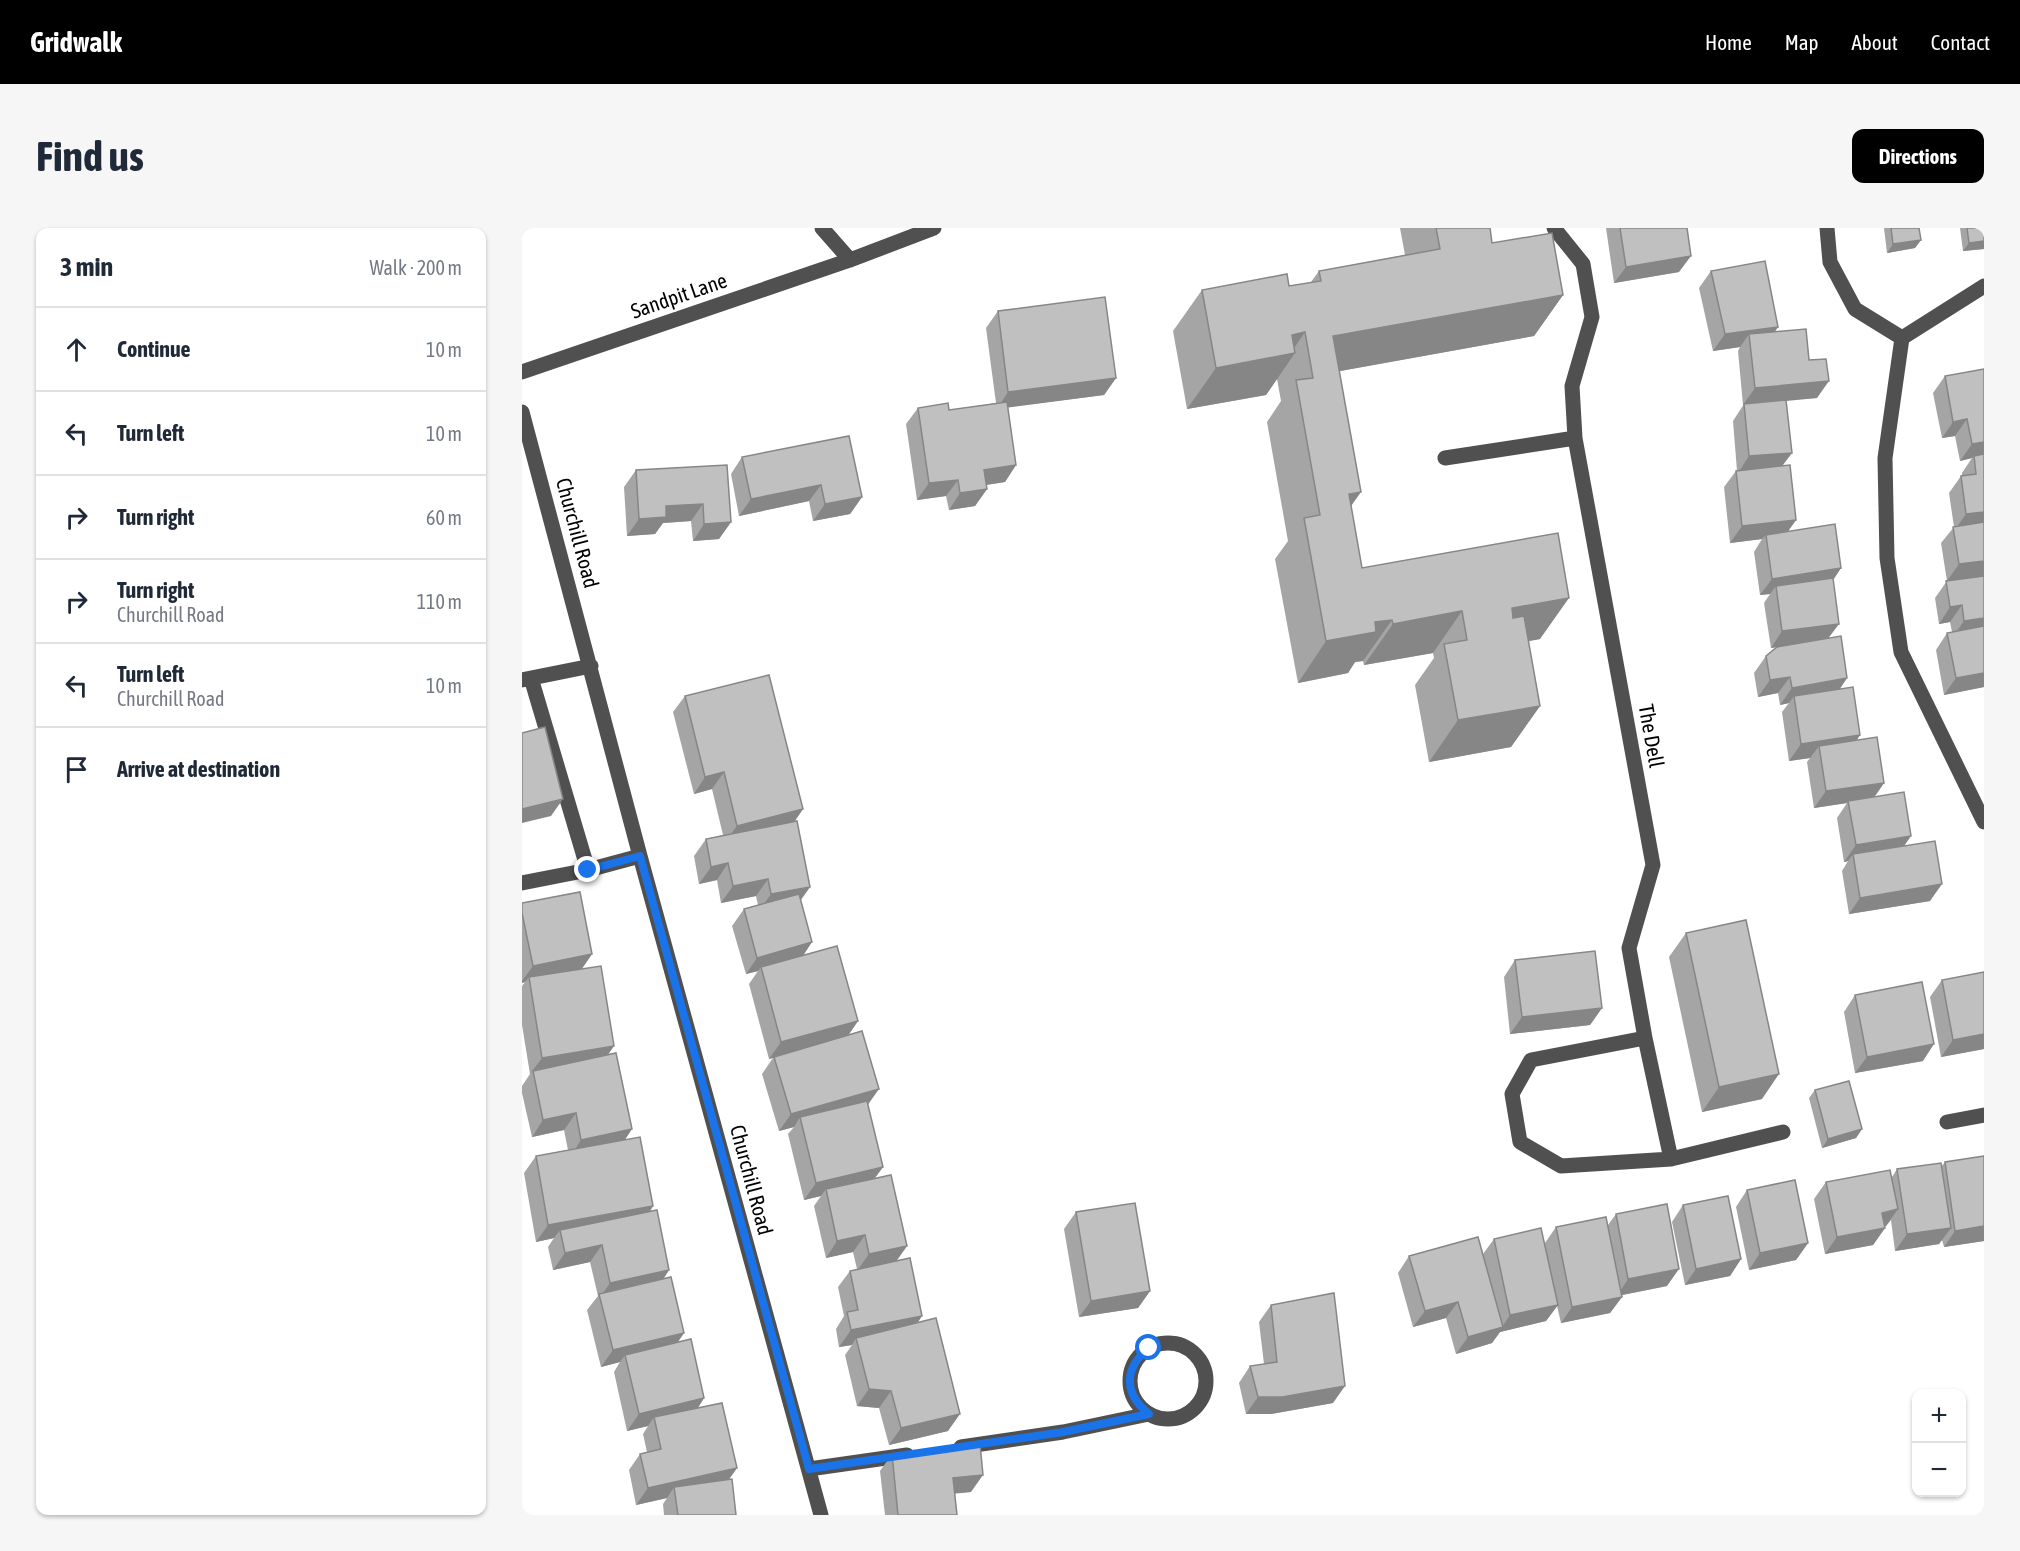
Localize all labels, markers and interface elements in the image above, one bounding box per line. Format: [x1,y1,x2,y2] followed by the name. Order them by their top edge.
[30,26,122,58] text: Gridwalk
[1705,30,1752,54] text: Home
[1785,30,1819,54] text: Map
[1852,30,1898,54] text: About
[1931,30,1990,54] text: Contact
[1852,129,1984,183] button: Directions
[36,132,144,180] text: Find us
[60,252,113,282] text: 3 min
[370,256,462,279] text: Walk · 200 m
[627,267,730,323] street label: Sandpit Lane
[60,333,93,366] icon: ahead
[117,336,191,362] text: Continue
[426,338,462,361] text: 10 m
[60,417,93,450] icon: left
[117,420,184,446] text: Turn left
[426,422,462,445] text: 10 m
[552,475,604,590] street label: Churchill Road
[60,501,93,534] icon: right
[117,504,194,530] text: Turn right
[426,506,462,529] text: 60 m
[117,577,194,603] text: Turn right
[60,585,93,618] icon: right
[417,590,462,613] text: 110 m
[117,603,224,626] text: Churchill Road
[117,661,184,687] text: Turn left
[60,669,93,702] icon: left
[426,674,462,697] text: 10 m
[117,687,224,710] text: Churchill Road
[1635,702,1669,770] street label: The Dell
[60,753,93,786] icon: arrive
[117,756,280,782] text: Arrive at destination
[574,856,600,882] route end
[726,1122,778,1237] street label: Churchill Road
[1135,1334,1161,1360] route start
[1912,1389,1966,1497] map controls
[1912,1389,1966,1443] button: +
[1912,1443,1966,1497] button: −

